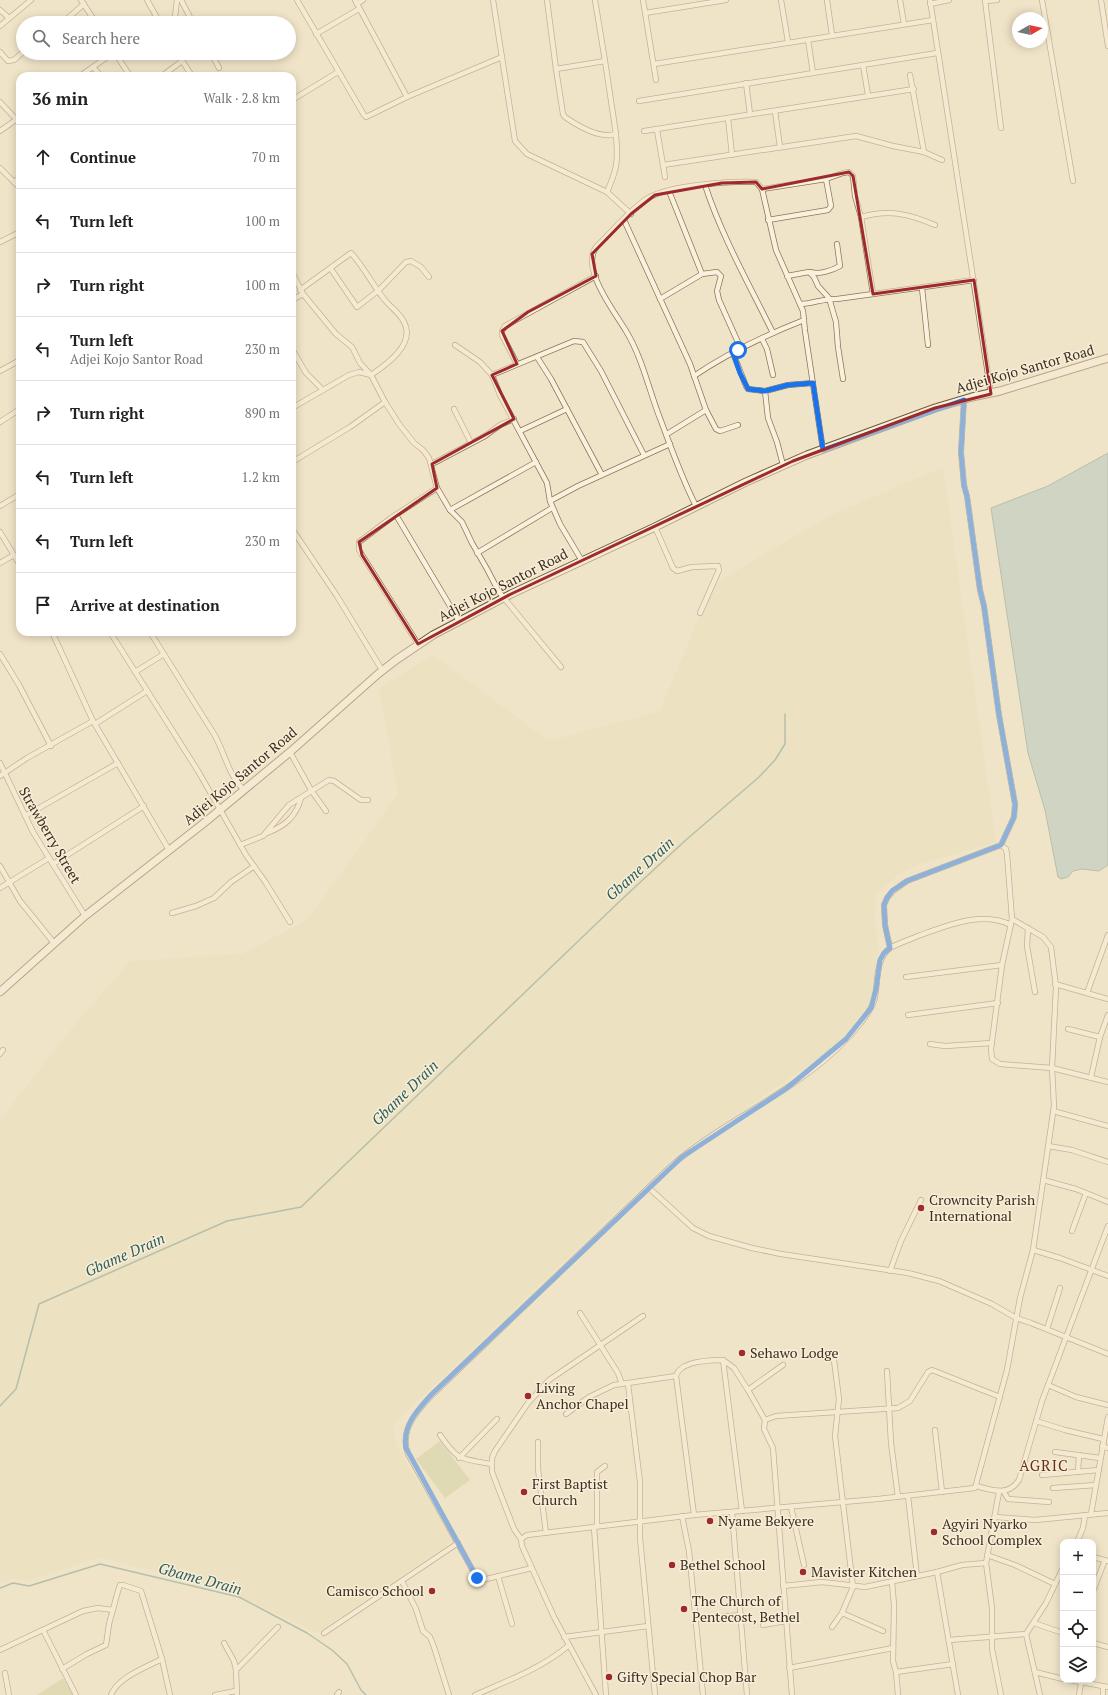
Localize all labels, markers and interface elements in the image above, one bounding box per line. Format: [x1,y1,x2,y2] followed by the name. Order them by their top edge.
[1012,12,1048,48] north arrow
[16,16,296,60] search box
[30,27,52,49] icon: search
[62,28,140,48] text: Search here
[32,87,88,110] text: 36 min
[204,89,280,107] text: Walk · 2.8 km
[32,146,54,168] icon: ahead
[70,147,136,167] text: Continue
[252,148,280,166] text: 70 m
[32,210,54,232] icon: left
[70,211,134,231] text: Turn left
[245,212,280,230] text: 100 m
[32,274,54,296] icon: right
[70,275,145,295] text: Turn right
[245,276,280,294] text: 100 m
[70,330,134,350] text: Turn left
[32,338,54,360] icon: left
[245,340,280,358] text: 230 m
[953,340,1097,397] street label: Adjei Kojo Santor Road
[729,341,747,359] route start
[70,350,203,368] text: Adjei Kojo Santor Road
[32,402,54,424] icon: right
[70,403,145,423] text: Turn right
[245,404,280,422] text: 890 m
[32,466,54,488] icon: left
[70,467,134,487] text: Turn left
[241,468,280,486] text: 1.2 km
[32,530,54,552] icon: left
[70,531,134,551] text: Turn left
[245,532,280,550] text: 230 m
[435,543,571,626] street label: Adjei Kojo Santor Road
[32,594,54,616] icon: arrive
[70,595,220,615] text: Arrive at destination
[179,722,301,829] street label: Adjei Kojo Santor Road
[15,783,86,887] street label: Strawberry Street
[601,832,678,904] water label: Gbame Drain
[367,1055,442,1129] water label: Gbame Drain
[929,1190,1035,1225] place label: Crowncity Parish International
[916,1203,926,1213] marker: Crowncity Parish International
[81,1228,168,1281] water label: Gbame Drain
[750,1343,839,1362] place label: Sehawo Lodge
[737,1348,747,1358] marker: Sehawo Lodge
[536,1378,629,1413] place label: Living Anchor Chapel
[523,1391,533,1401] marker: Living Anchor Chapel
[1019,1455,1069,1475] district label: AGRIC
[532,1474,609,1509] place label: First Baptist Church
[519,1487,529,1497] marker: First Baptist Church
[718,1511,814,1530] place label: Nyame Bekyere
[942,1514,1043,1549] place label: Agyiri Nyarko School Complex
[705,1516,715,1526] marker: Nyame Bekyere
[929,1527,939,1537] marker: Agyiri Nyarko School Complex
[1060,1539,1096,1683] map controls
[1060,1539,1096,1575] button: +
[680,1555,766,1574] place label: Bethel School
[156,1557,244,1599] water label: Gbame Drain
[667,1560,677,1570] marker: Bethel School
[811,1562,918,1581] place label: Mavister Kitchen
[798,1567,808,1577] marker: Mavister Kitchen
[468,1569,486,1587] route end
[1060,1575,1096,1611] button: −
[326,1581,424,1600] place label: Camisco School
[427,1586,437,1596] marker: Camisco School
[692,1591,800,1626] place label: The Church of Pentecost, Bethel
[679,1604,689,1614] marker: The Church of Pentecost, Bethel
[1060,1611,1096,1647] button: locate
[1060,1647,1096,1683] button: layers
[617,1667,757,1686] place label: Gifty Special Chop Bar
[604,1672,614,1682] marker: Gifty Special Chop Bar

